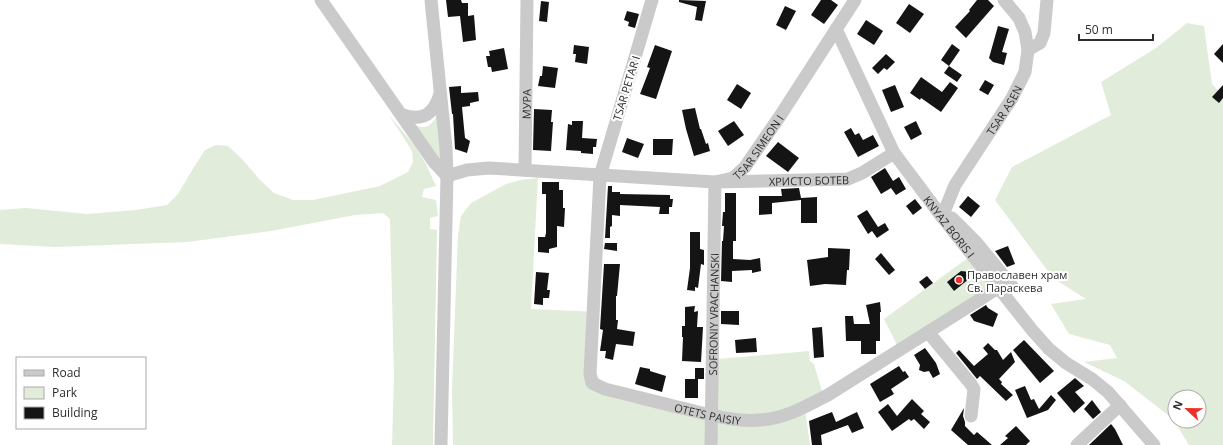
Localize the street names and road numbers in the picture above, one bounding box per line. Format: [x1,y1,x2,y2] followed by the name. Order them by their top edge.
[609,54,643,122] street label: TSAR PETAR I
[982,83,1025,138] street label: TSAR ASEN
[518,89,533,119] street label: МУРА
[729,111,786,182] street label: TSAR SIMEON I
[769,171,849,188] street label: ХРИСТО БОТЕВ
[921,192,979,260] street label: KNYAZ BORIS I
[705,253,721,375] street label: SOFRONIY VRACHANSKI
[673,399,743,428] street label: OTETS PAISIY

